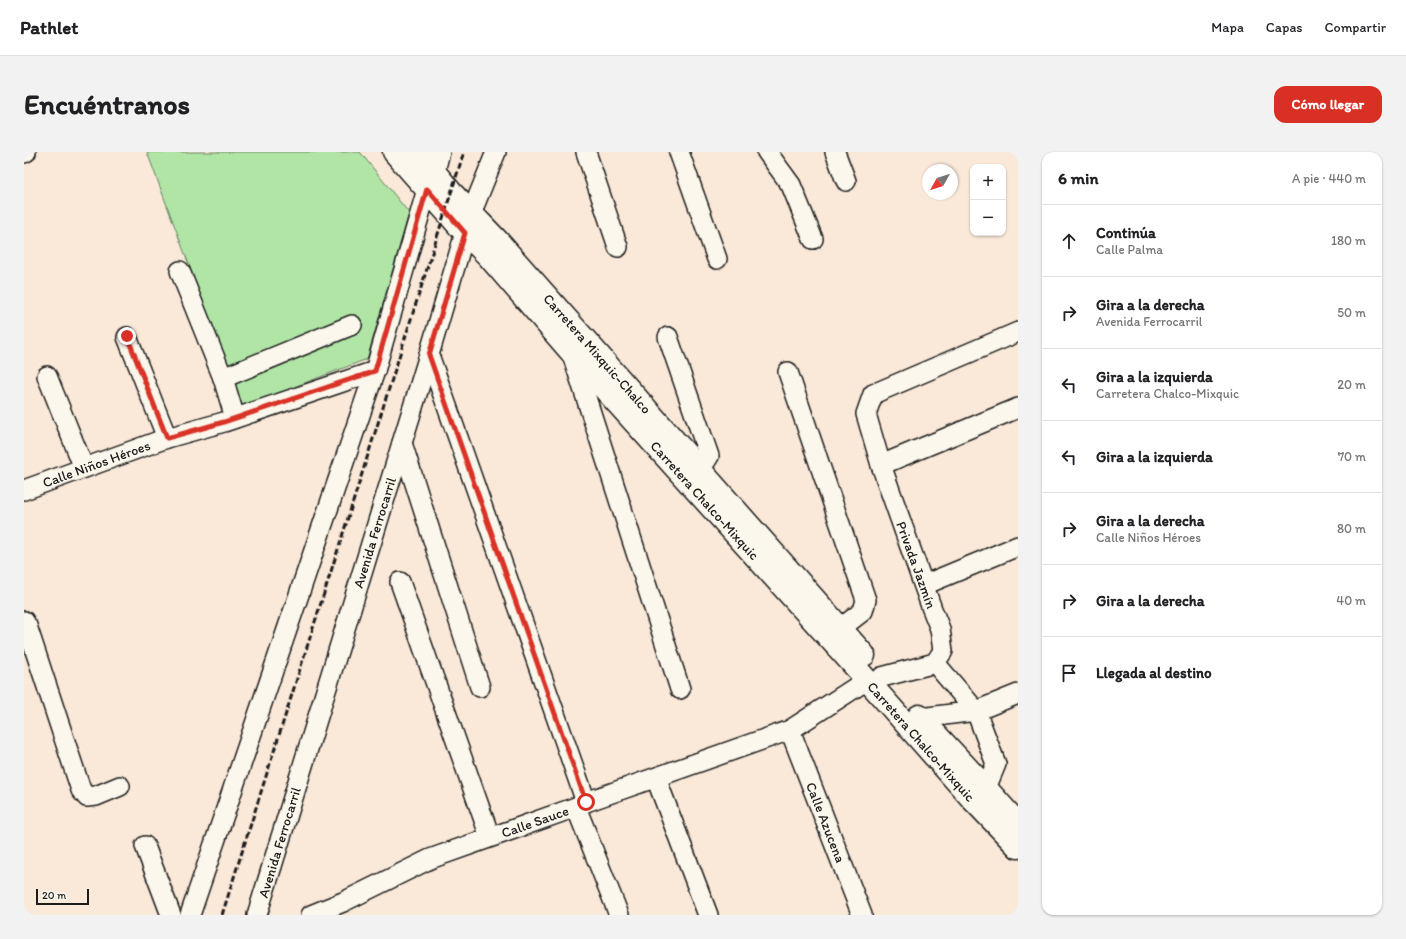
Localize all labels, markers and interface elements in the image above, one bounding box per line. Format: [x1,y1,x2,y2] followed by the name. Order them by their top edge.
[20,16,78,39] text: Pathlet
[1211,19,1244,36] text: Mapa
[1266,19,1303,36] text: Capas
[1325,19,1386,36] text: Compartir
[1274,86,1382,123] button: Cómo llegar
[24,87,190,121] text: Encuéntranos
[922,164,958,200] north arrow
[970,164,1006,236] map controls
[970,164,1006,200] button: +
[1058,168,1099,188] text: 6 min
[1292,171,1366,186] text: A pie · 440 m
[970,200,1006,236] button: −
[1096,224,1156,242] text: Continúa
[1058,230,1080,252] icon: ahead
[1331,233,1366,248] text: 180 m
[1096,242,1163,257] text: Calle Palma
[540,290,655,417] street label: Carretera Mixquic-Chalco
[1096,296,1205,314] text: Gira a la derecha
[1058,302,1080,324] icon: right
[1337,305,1366,320] text: 50 m
[1096,314,1202,329] text: Avenida Ferrocarril
[118,327,136,345] route end
[1096,368,1213,386] text: Gira a la izquierda
[1058,374,1080,396] icon: left
[1337,377,1366,392] text: 20 m
[1096,386,1239,401] text: Carretera Chalco-Mixquic
[40,436,153,491] street label: Calle Niños Héroes
[647,437,763,564] street label: Carretera Chalco-Mixquic
[1058,446,1080,468] icon: left
[1096,448,1213,466] text: Gira a la izquierda
[1338,449,1366,464] text: 70 m
[349,475,399,590] street label: Avenida Ferrocarril
[1096,512,1205,530] text: Gira a la derecha
[1058,518,1080,540] icon: right
[892,519,940,611] street label: Privada Jazmín
[1337,521,1366,536] text: 80 m
[1096,530,1201,545] text: Calle Niños Héroes
[1058,590,1080,612] icon: right
[1096,592,1205,610] text: Gira a la derecha
[1336,593,1366,608] text: 40 m
[1058,662,1080,684] icon: arrive
[1096,664,1212,682] text: Llegada al destino
[864,678,979,805] street label: Carretera Chalco-Mixquic
[803,780,849,865] street label: Calle Azucena
[254,785,304,900] street label: Avenida Ferrocarril
[577,793,595,811] route start
[499,802,571,841] street label: Calle Sauce
[36,887,89,906] scale bar
[42,889,66,902] text: 20 m

